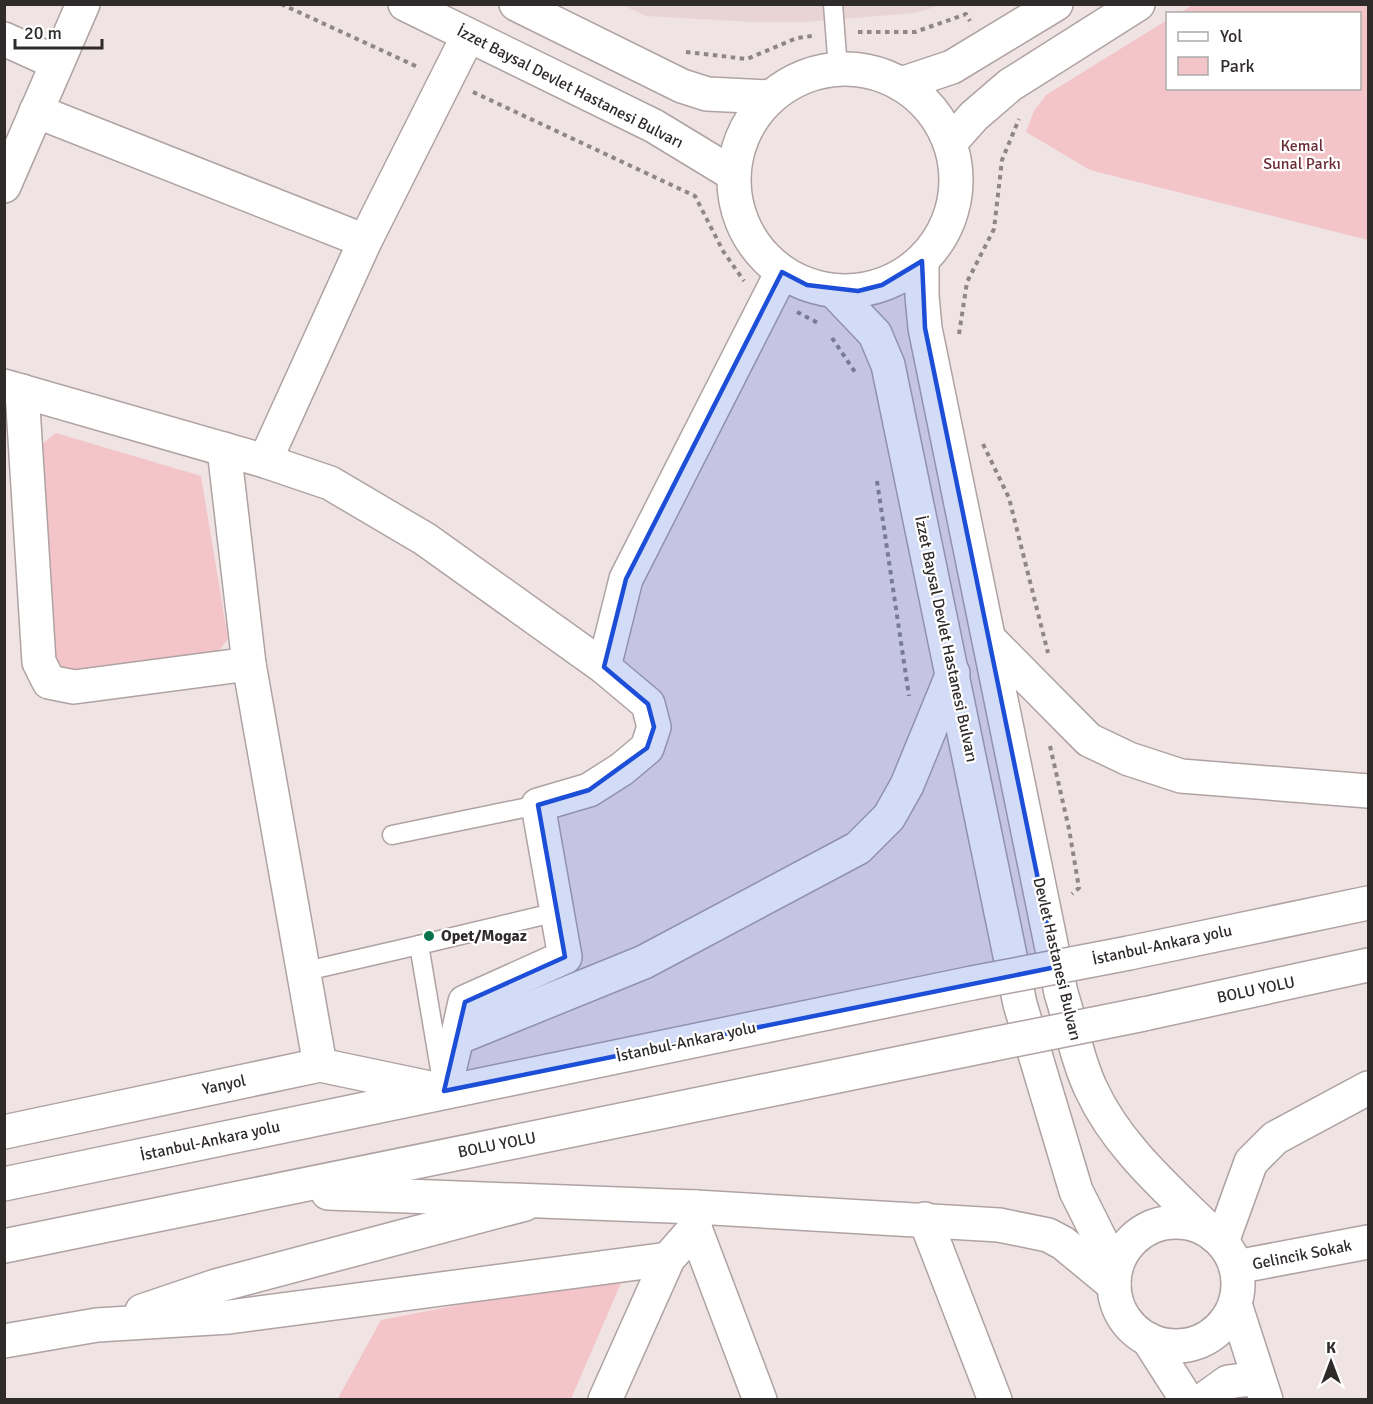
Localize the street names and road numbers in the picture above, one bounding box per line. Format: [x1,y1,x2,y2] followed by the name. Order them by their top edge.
[453,21,687,153] street label: İzzet Baysal Devlet Hastanesi Bulvarı
[910,514,982,764] street label: İzzet Baysal Devlet Hastanesi Bulvarı
[1028,875,1086,1043] street label: Devlet Hastanesi Bulvarı
[1090,920,1234,970] street label: İstanbul-Ankara yolu
[1215,972,1297,1008] street label: BOLU YOLU
[614,1017,758,1067] street label: İstanbul-Ankara yolu
[200,1071,248,1099] street label: Yanyol
[138,1116,282,1166] street label: İstanbul-Ankara yolu
[456,1128,538,1162] street label: BOLU YOLU
[1251,1236,1353,1274] street label: Gelincik Sokak

